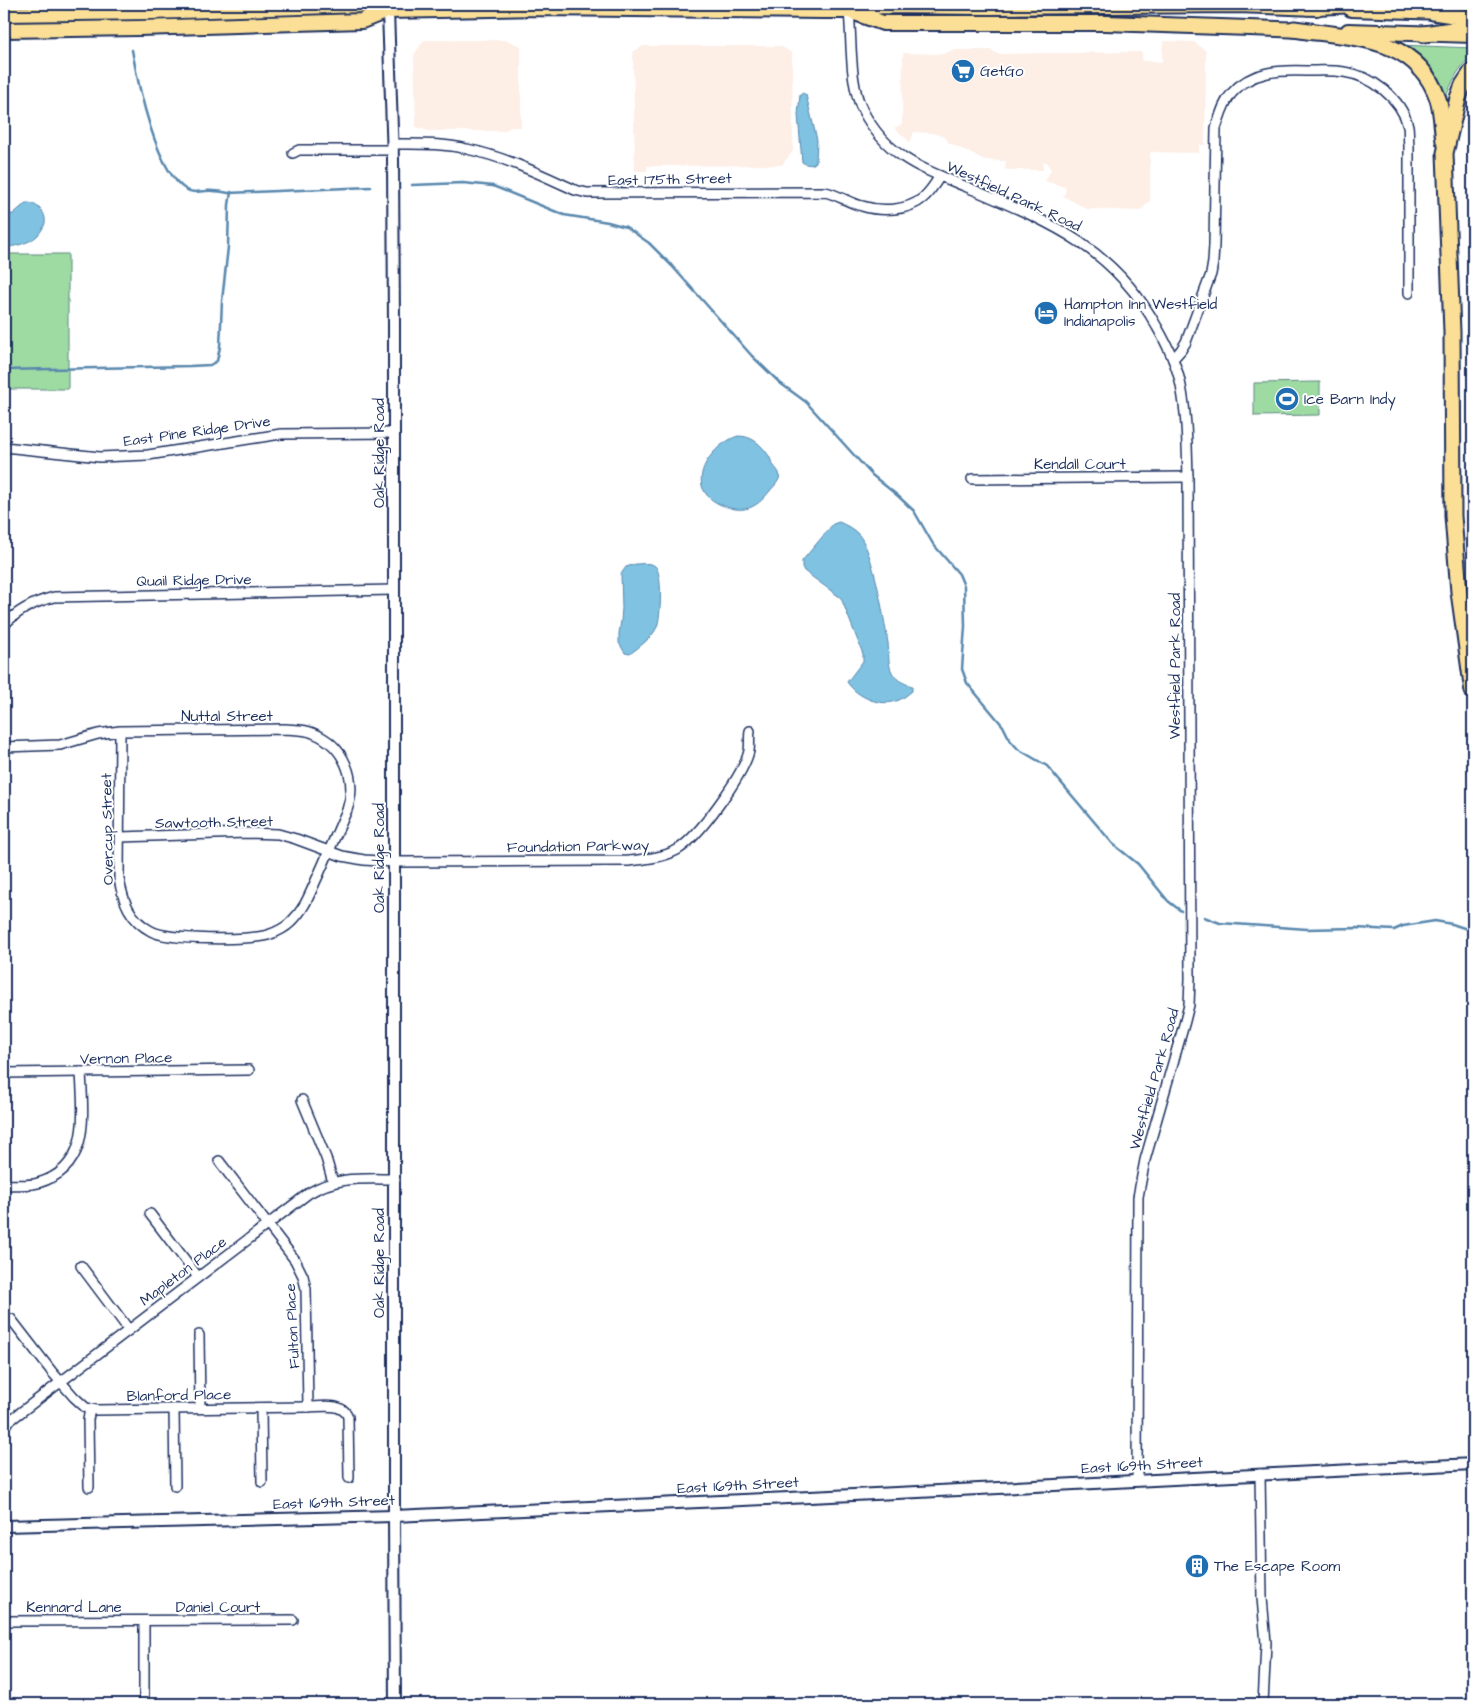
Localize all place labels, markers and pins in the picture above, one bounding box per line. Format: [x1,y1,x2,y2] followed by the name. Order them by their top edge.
[950,58,976,84] supermarket icon: GetGo
[980,61,1024,82] place label: GetGo
[1064,294,1217,332] place label: Hampton Inn Westfield Indianapolis
[1033,300,1059,326] hotel icon: Hampton Inn Westfield Indianapolis
[1274,386,1300,412] sports icon: Ice Barn Indy
[1304,389,1396,411] place label: Ice Barn Indy
[1184,1553,1210,1579] building icon: The Escape Room
[1214,1556,1340,1577] place label: The Escape Room

